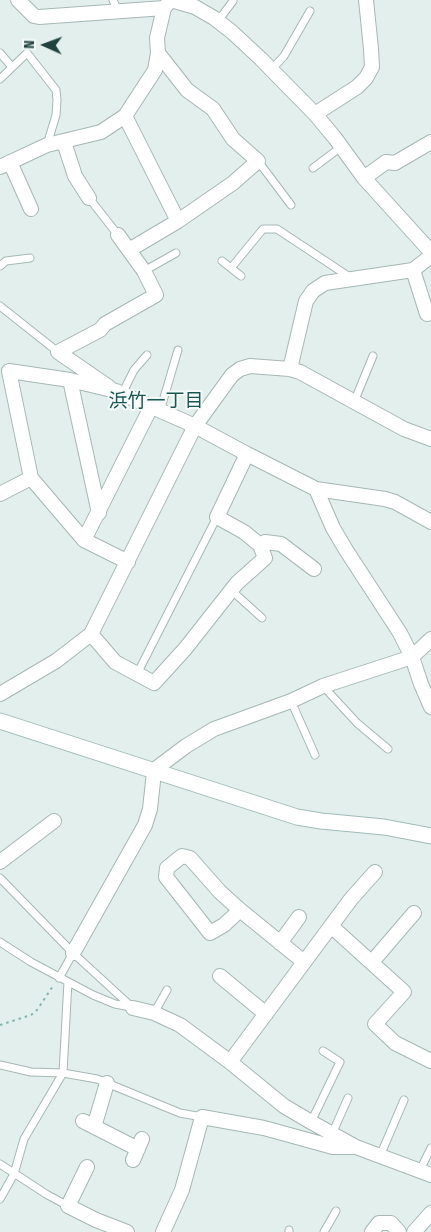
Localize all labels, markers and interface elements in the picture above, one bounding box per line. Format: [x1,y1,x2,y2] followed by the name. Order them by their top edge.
[20,20,70,70] north arrow
[21,40,38,49] text: N
[109,391,203,413] district label: 浜竹一丁目

